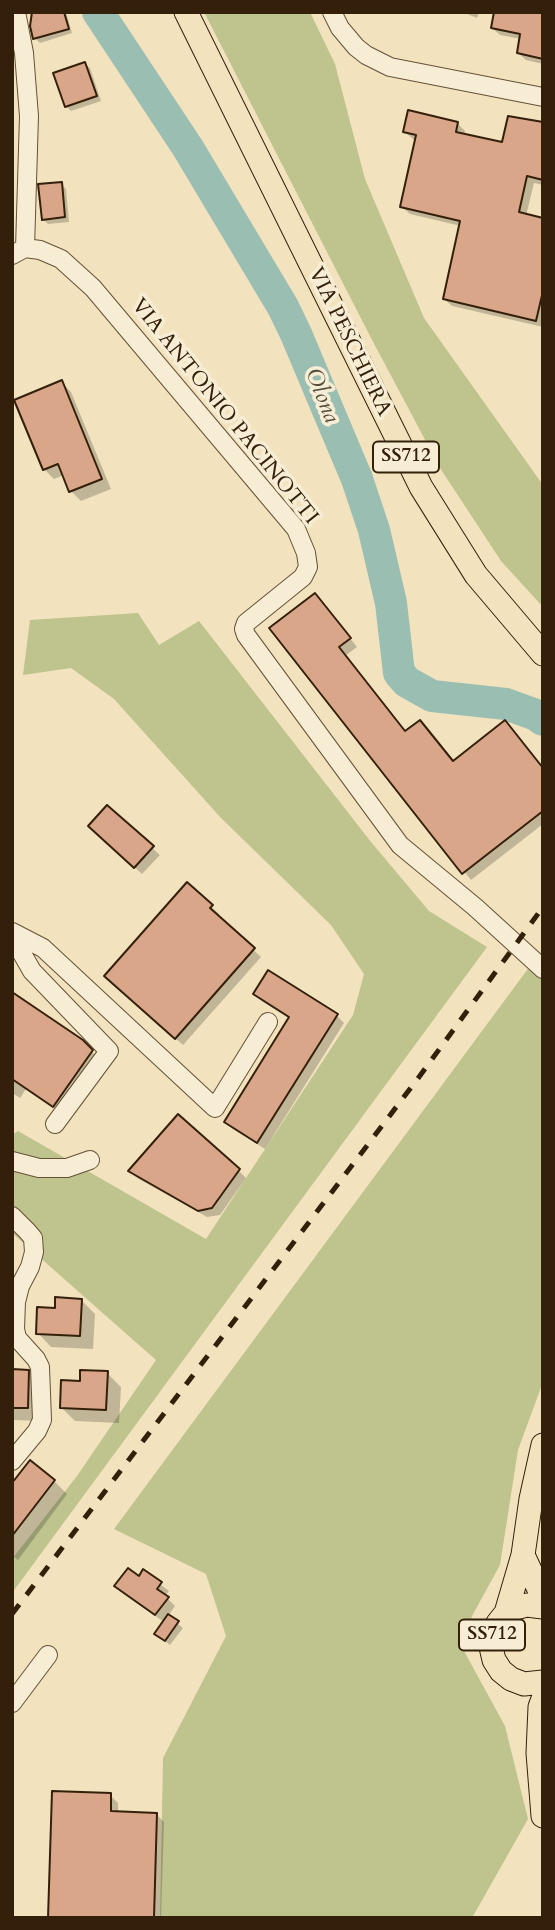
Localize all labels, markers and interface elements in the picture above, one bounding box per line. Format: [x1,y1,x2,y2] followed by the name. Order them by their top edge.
[302,264,396,420] street label: VIA PESCHIERA
[125,294,323,530] street label: VIA ANTONIO PACINOTTI
[298,364,344,428] water label: Olona
[373,442,439,472] road number: SS712
[459,1620,525,1651] road number: SS712

